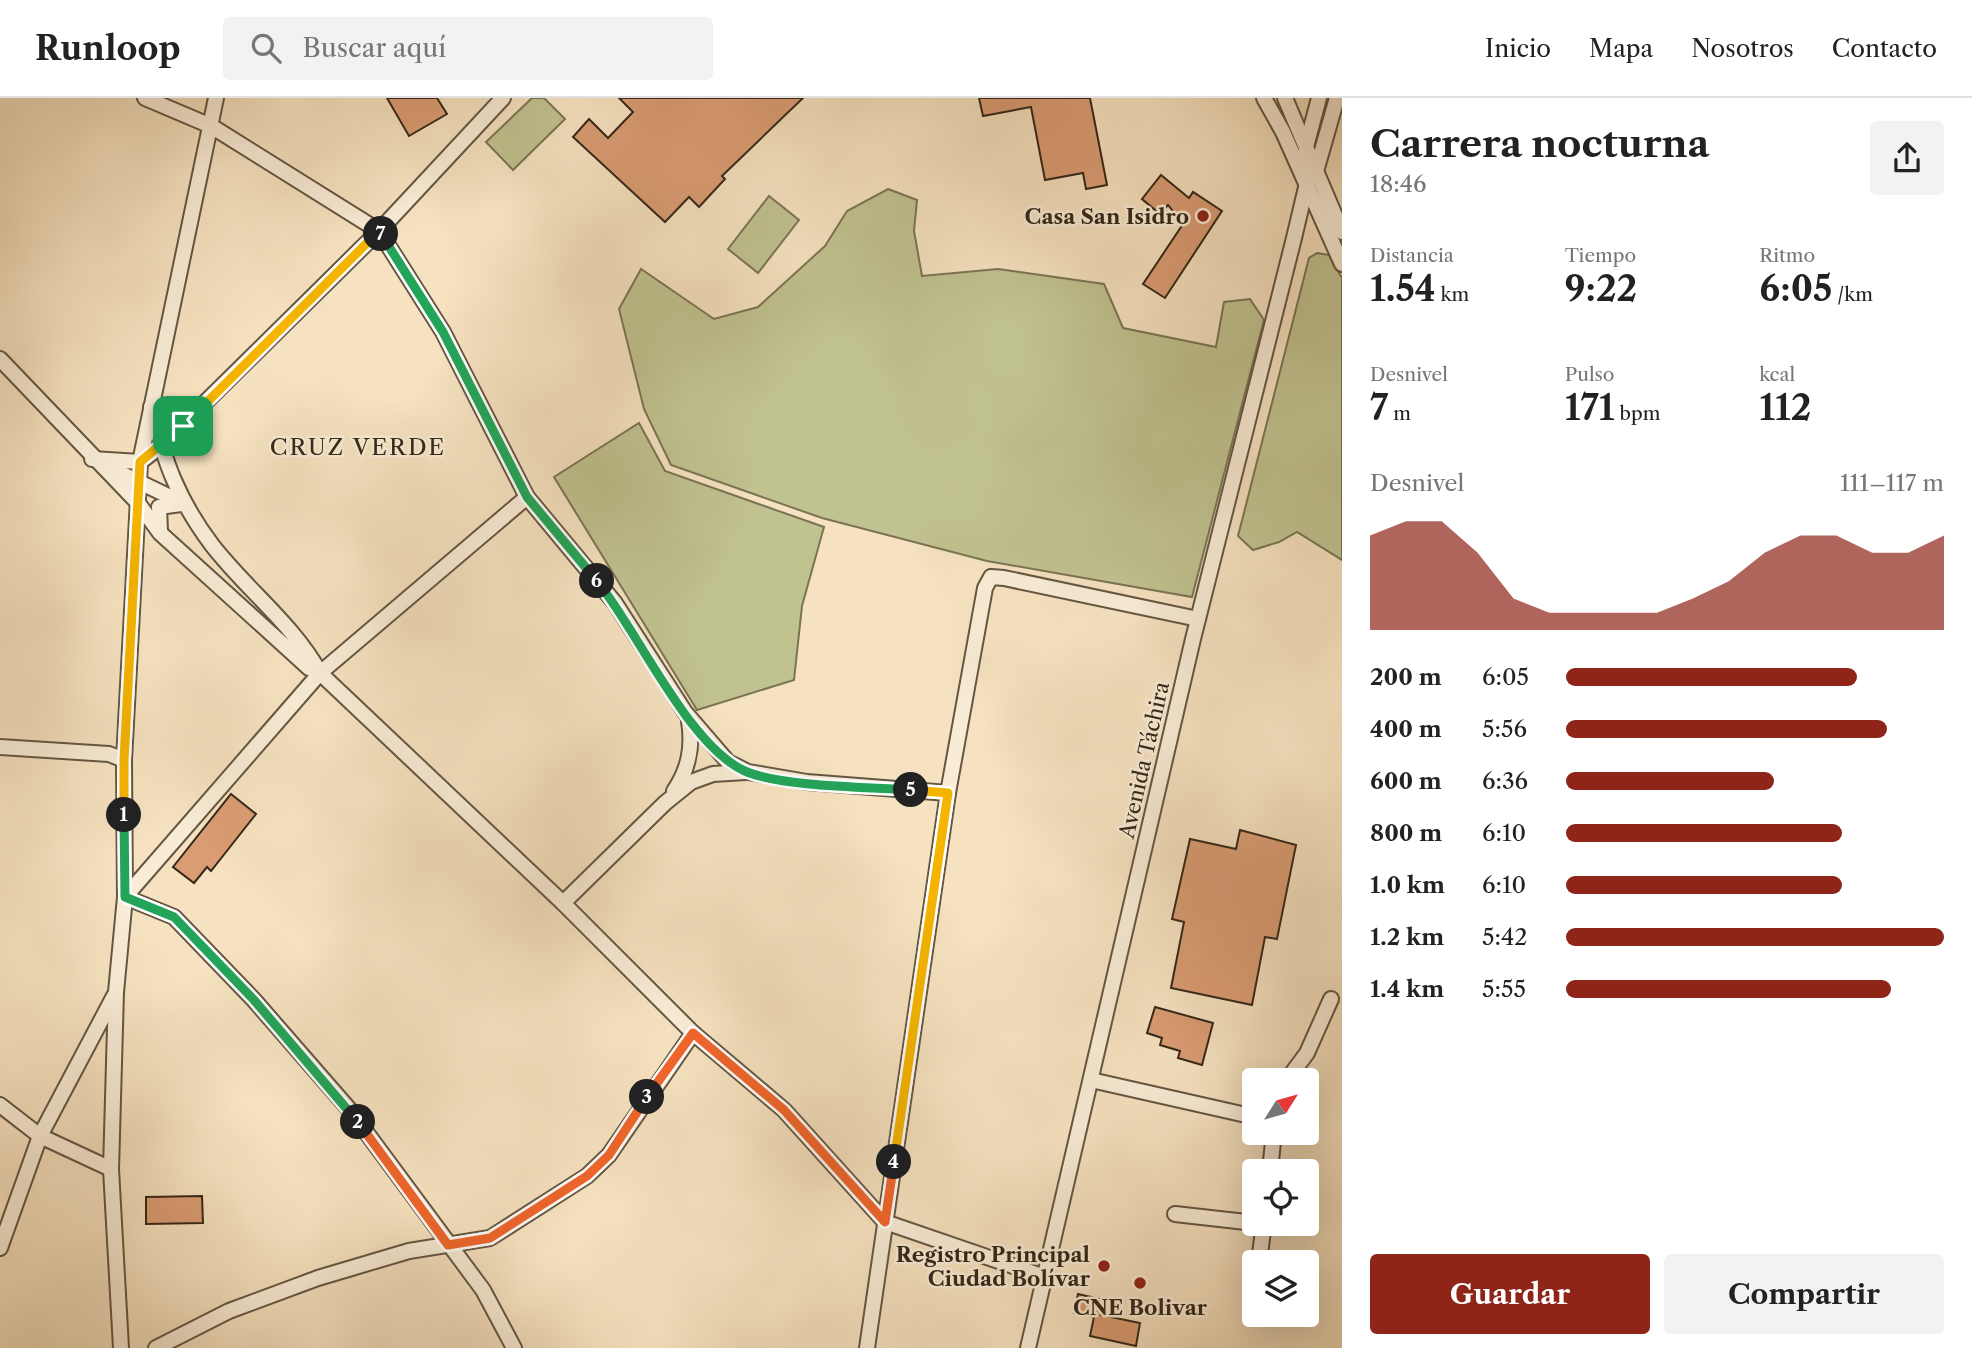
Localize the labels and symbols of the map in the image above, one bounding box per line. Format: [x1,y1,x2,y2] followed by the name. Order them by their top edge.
[1025,204,1189,229] place label: Casa San Isidro
[1195,208,1211,224] marker: Casa San Isidro
[364,216,398,252] pin: 7
[153,396,213,456] pin
[270,433,446,461] district label: CRUZ VERDE
[580,564,614,598] pin: 6
[1114,678,1174,842] street label: Avenida Táchira
[894,772,928,808] pin: 5
[106,798,142,832] pin: 1
[1242,1068,1320,1144] north arrow
[630,1080,664,1114] pin: 3
[340,1104,376,1140] pin: 2
[876,1144,912,1180] pin: 4
[896,1242,1091,1291] place label: Registro Principal Ciudad Bolívar
[1096,1258,1112,1274] marker: Registro Principal Ciudad Bolívar
[1132,1275,1148,1291] marker: CNE Bolivar
[1073,1295,1208,1320] place label: CNE Bolivar

